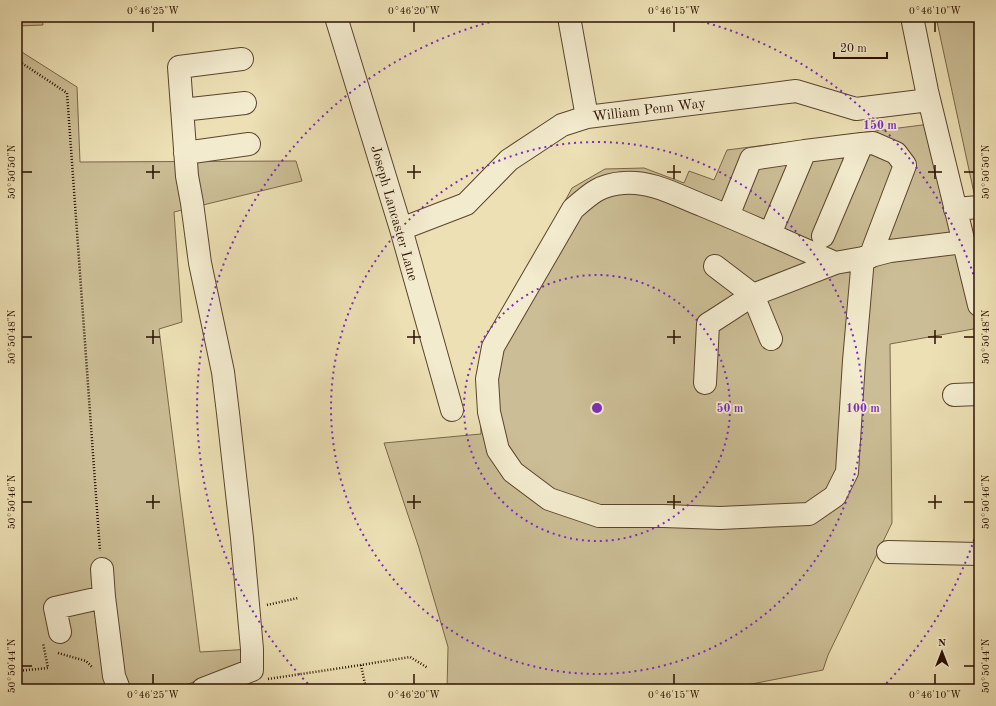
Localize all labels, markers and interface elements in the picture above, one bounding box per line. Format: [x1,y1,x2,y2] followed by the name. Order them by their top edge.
[127,6,179,16] text: 0°46'25"W
[388,6,440,16] text: 0°46'20"W
[648,6,700,16] text: 0°46'15"W
[909,6,961,16] text: 0°46'10"W
[834,34,887,60] scale bar
[840,43,867,55] text: 20 m
[592,96,707,124] street label: William Penn Way
[863,119,897,132] text: 150 m
[7,144,17,199] text: 50°50'50"N
[368,144,420,283] street label: Joseph Lancaster Lane
[981,144,991,199] text: 50°50'50"N
[7,309,17,364] text: 50°50'48"N
[981,309,991,364] text: 50°50'48"N
[590,401,604,415] centre of rings
[717,402,744,415] text: 50 m
[846,403,880,415] text: 100 m
[7,474,17,529] text: 50°50'46"N
[981,474,991,529] text: 50°50'46"N
[922,632,962,672] north arrow
[7,638,17,693] text: 50°50'44"N
[938,638,947,649] text: N
[981,638,991,693] text: 50°50'44"N
[127,690,179,700] text: 0°46'25"W
[388,690,440,700] text: 0°46'20"W
[648,690,700,700] text: 0°46'15"W
[909,690,961,700] text: 0°46'10"W

